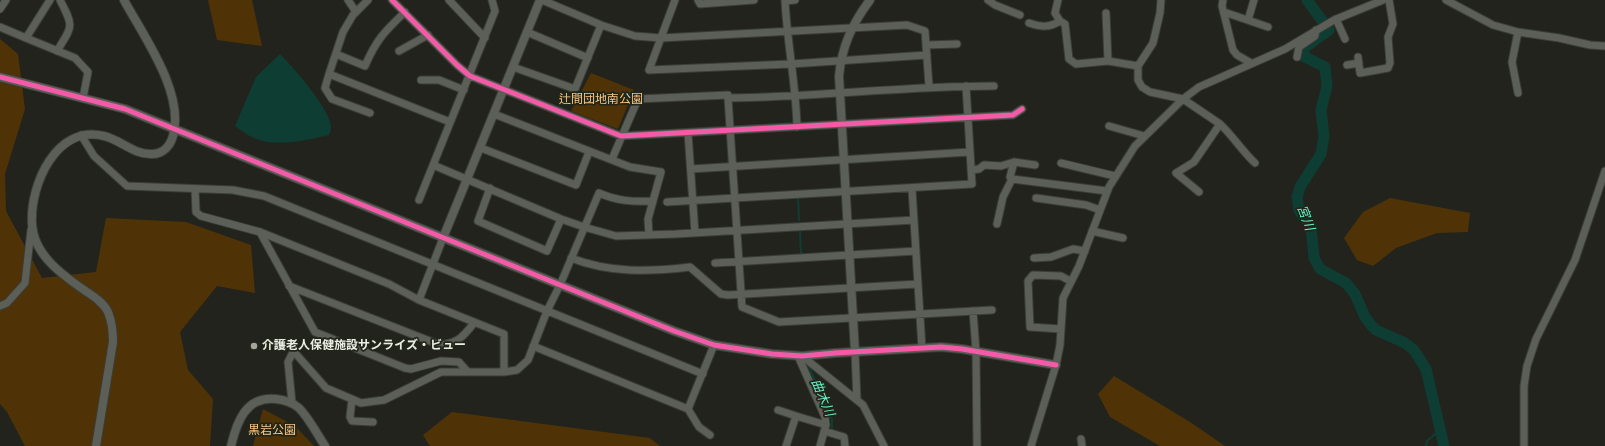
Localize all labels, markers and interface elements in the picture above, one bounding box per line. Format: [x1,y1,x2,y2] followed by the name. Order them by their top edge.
[559,93,643,107] park label: 辻間団地南公園
[1293,203,1317,233] water label: 宮川
[262,339,466,353] place label: 介護老人保健施設サンライズ・ビュー
[249,341,259,351] marker: 介護老人保健施設サンライズ・ビュー
[807,377,837,419] water label: 曲木川
[248,424,296,438] park label: 黒岩公園

